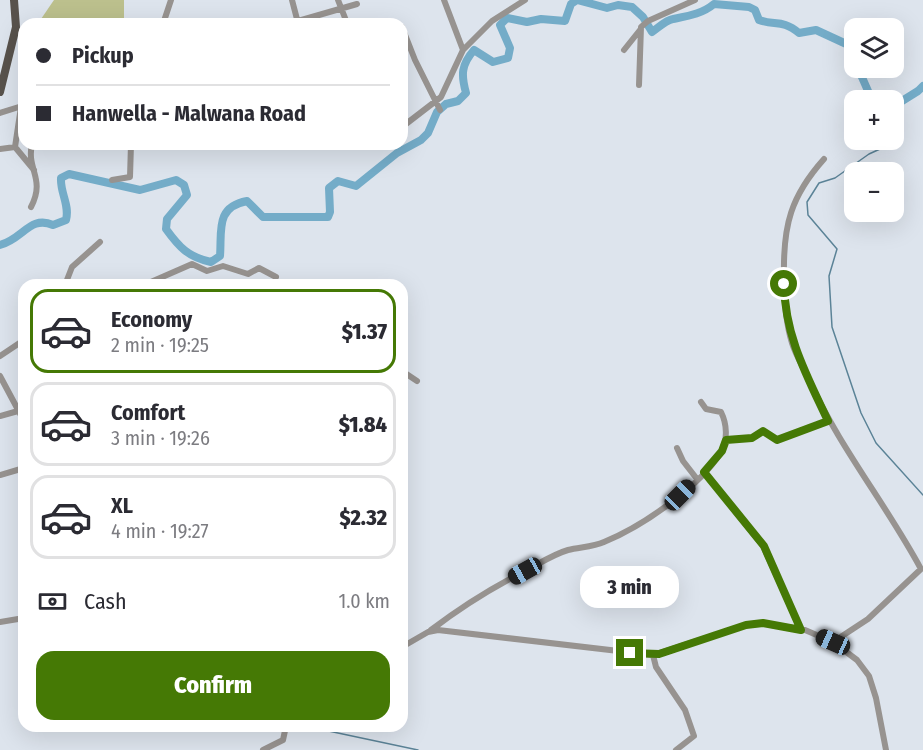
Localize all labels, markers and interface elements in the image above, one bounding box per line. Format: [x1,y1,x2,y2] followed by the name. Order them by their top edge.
[844,18,904,222] map controls
[844,18,904,78] button: layers
[72,42,134,69] text: Pickup
[844,90,904,150] button: +
[72,100,306,127] text: Hanwella - Malwana Road
[844,162,904,222] button: −
[770,270,797,297] route start
[39,304,93,358] icon: car
[111,306,192,333] text: Economy
[342,318,387,345] text: $1.37
[111,333,209,357] text: 2 min · 19:25
[39,397,93,451] icon: car
[111,399,185,426] text: Comfort
[339,411,387,438] text: $1.84
[111,426,210,450] text: 3 min · 19:26
[661,476,699,514] car
[39,490,93,544] icon: car
[111,492,133,519] text: XL
[340,504,387,531] text: $2.32
[111,519,209,543] text: 4 min · 19:27
[505,554,545,588] car
[580,566,680,608] callout: 3 min
[607,575,652,599] text: 3 min
[36,585,69,618] icon: cash
[84,588,127,615] text: Cash
[338,589,390,613] text: 1.0 km
[813,626,853,658] car
[616,639,643,666] route end
[36,651,390,720] button: Confirm

